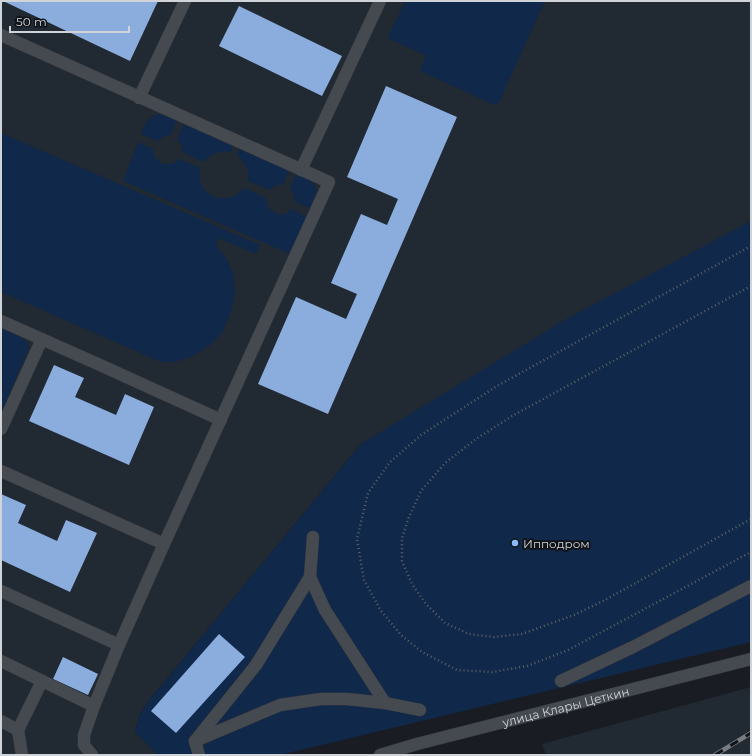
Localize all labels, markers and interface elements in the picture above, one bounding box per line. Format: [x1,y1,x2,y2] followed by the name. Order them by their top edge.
[10,8,129,34] scale bar
[16,14,47,29] text: 50 m
[523,536,590,551] place label: Ипподром
[510,538,520,548] marker: Ипподром
[500,683,631,730] street label: улица Клары Цеткин

